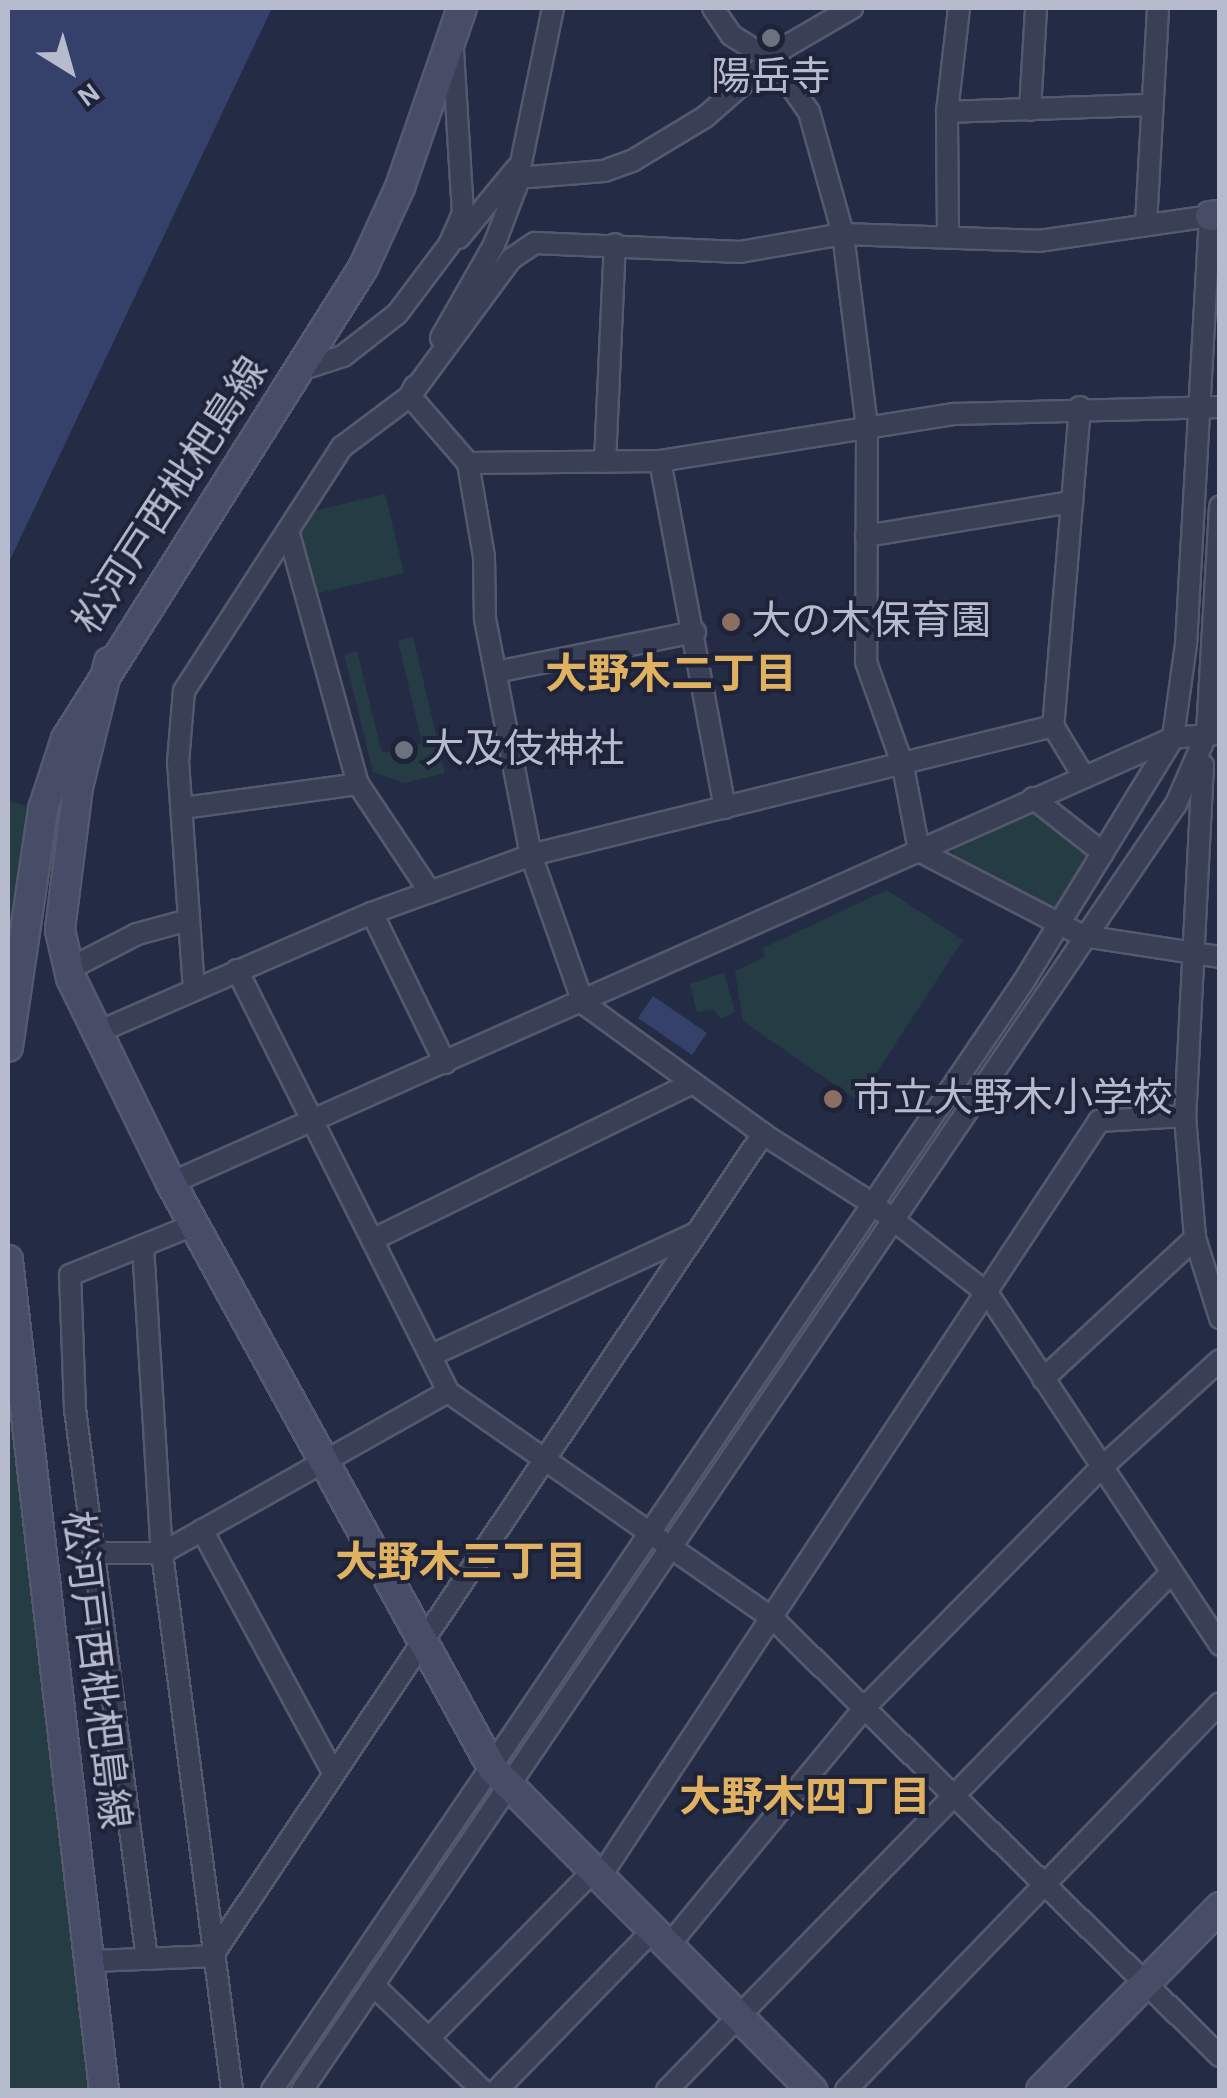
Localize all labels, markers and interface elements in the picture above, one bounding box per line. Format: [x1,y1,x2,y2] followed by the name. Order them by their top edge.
[20,20,120,120] north arrow
[760,27,782,49] marker: 陽岳寺
[711,54,831,102] place label: 陽岳寺
[72,77,104,111] text: N
[64,349,278,643] street label: 松河戸西枇杷島線
[751,598,991,646] place label: 大の木保育園
[720,611,742,633] marker: 大の木保育園
[545,650,797,700] district label: 大野木二丁目
[424,726,624,774] place label: 大及伎神社
[393,739,415,761] marker: 大及伎神社
[853,1075,1173,1123] place label: 市立大野木小学校
[822,1088,844,1110] marker: 市立大野木小学校
[52,1508,138,1832] street label: 松河戸西枇杷島線
[335,1538,587,1588] district label: 大野木三丁目
[679,1773,931,1823] district label: 大野木四丁目

